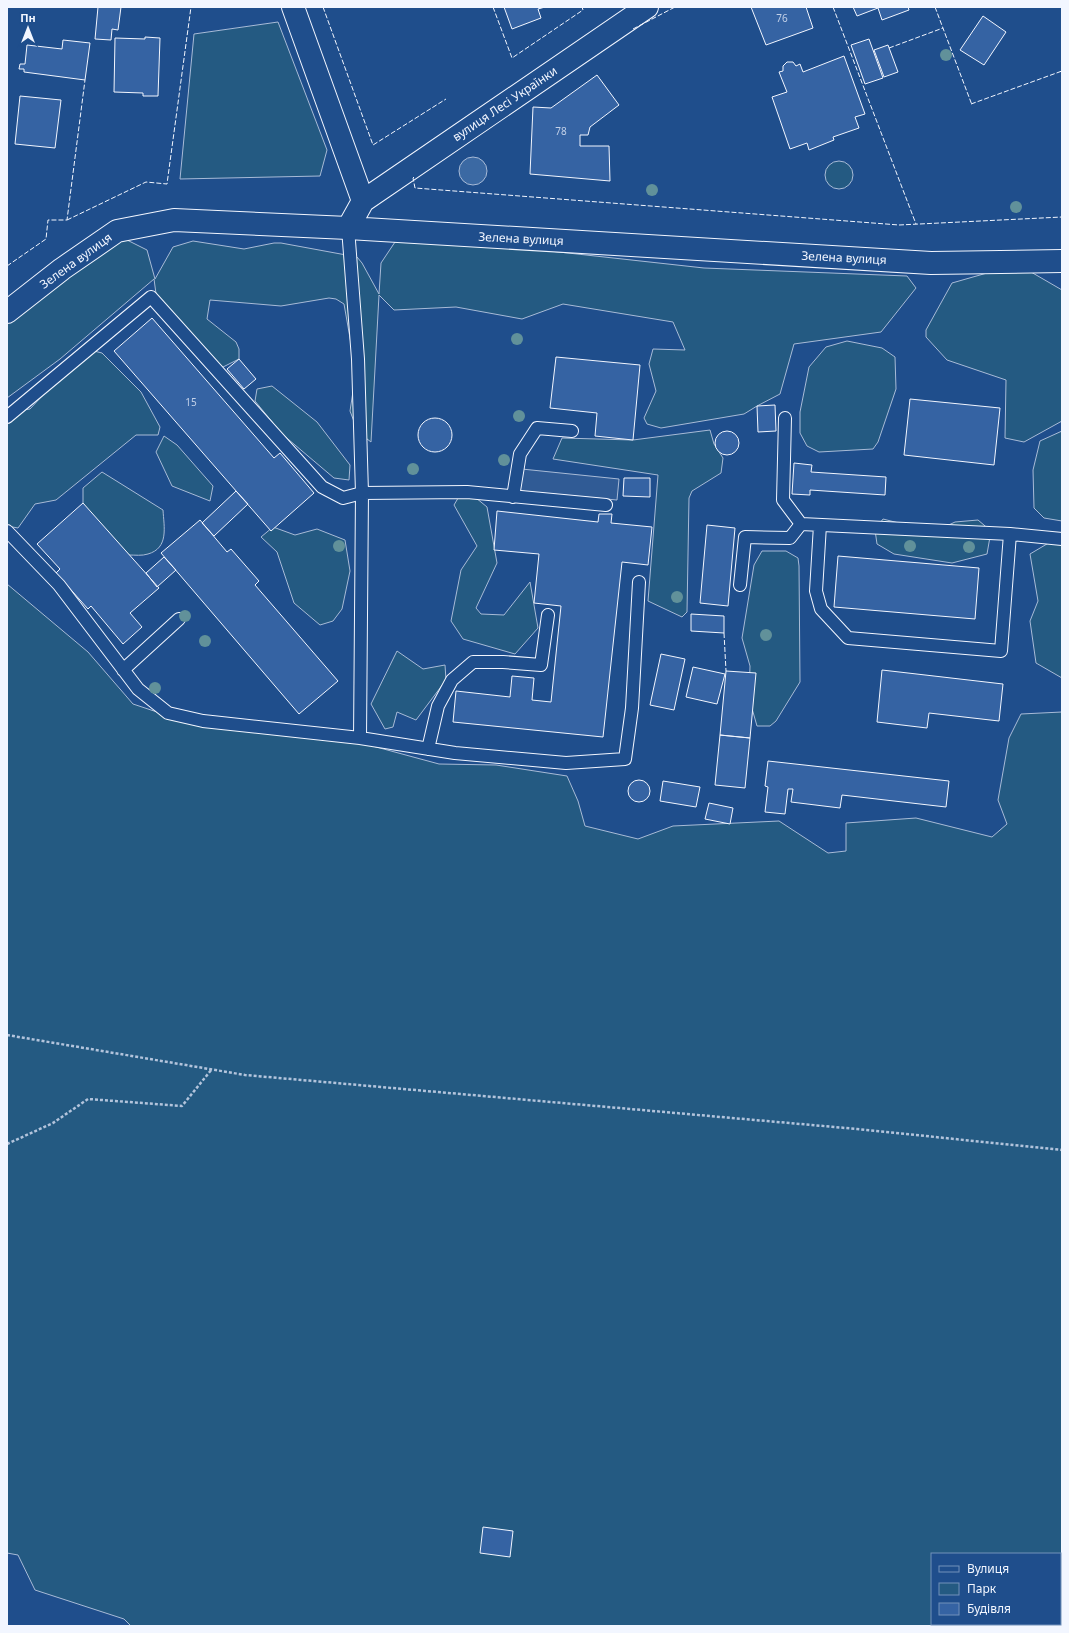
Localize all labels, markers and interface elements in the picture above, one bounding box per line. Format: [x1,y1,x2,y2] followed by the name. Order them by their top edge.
[8,8,48,48] north arrow
[20,10,36,25] text: Пн
[776,11,788,25] house number: 76
[449,62,560,145] street label: вулиця Лесі Українки
[555,124,567,138] house number: 78
[478,228,564,249] street label: Зелена вулиця
[36,229,115,293] street label: Зелена вулиця
[801,247,887,268] street label: Зелена вулиця
[185,395,197,409] house number: 15
[931,1553,1061,1625] legend
[967,1560,1009,1577] text: Вулиця
[967,1580,997,1597] text: Парк
[967,1600,1011,1617] text: Будівля

